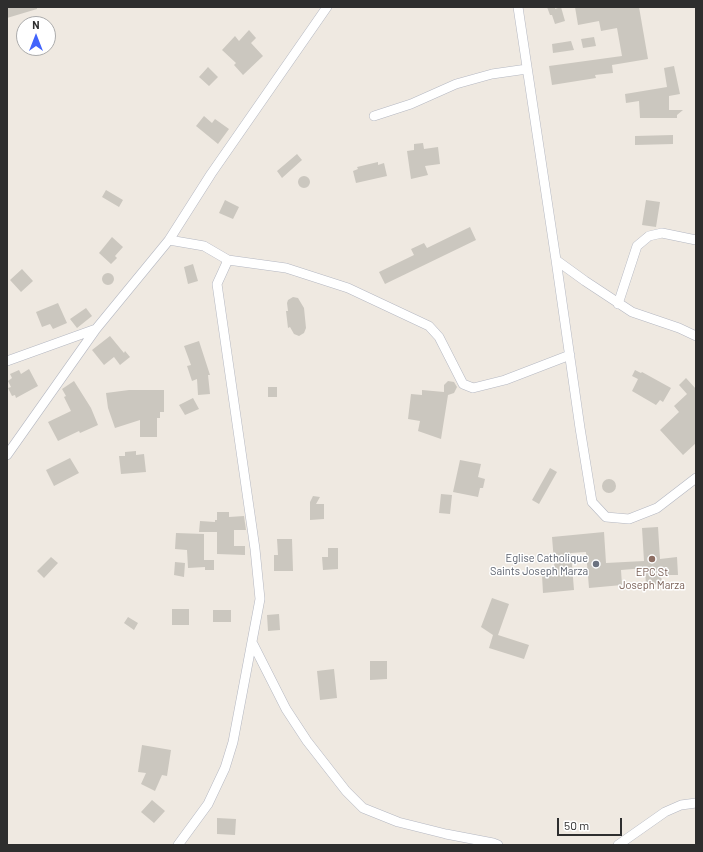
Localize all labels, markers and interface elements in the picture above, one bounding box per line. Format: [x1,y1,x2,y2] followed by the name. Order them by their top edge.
[16,16,56,56] north arrow
[32,18,40,31] text: N
[490,551,588,577] place label: Eglise Catholique Saints Joseph Marza
[647,554,657,564] marker: EPC St Joseph Marza
[591,559,601,569] marker: Eglise Catholique Saints Joseph Marza
[619,565,685,591] place label: EPC St Joseph Marza
[559,810,624,836] scale bar
[564,818,589,832] text: 50 m

